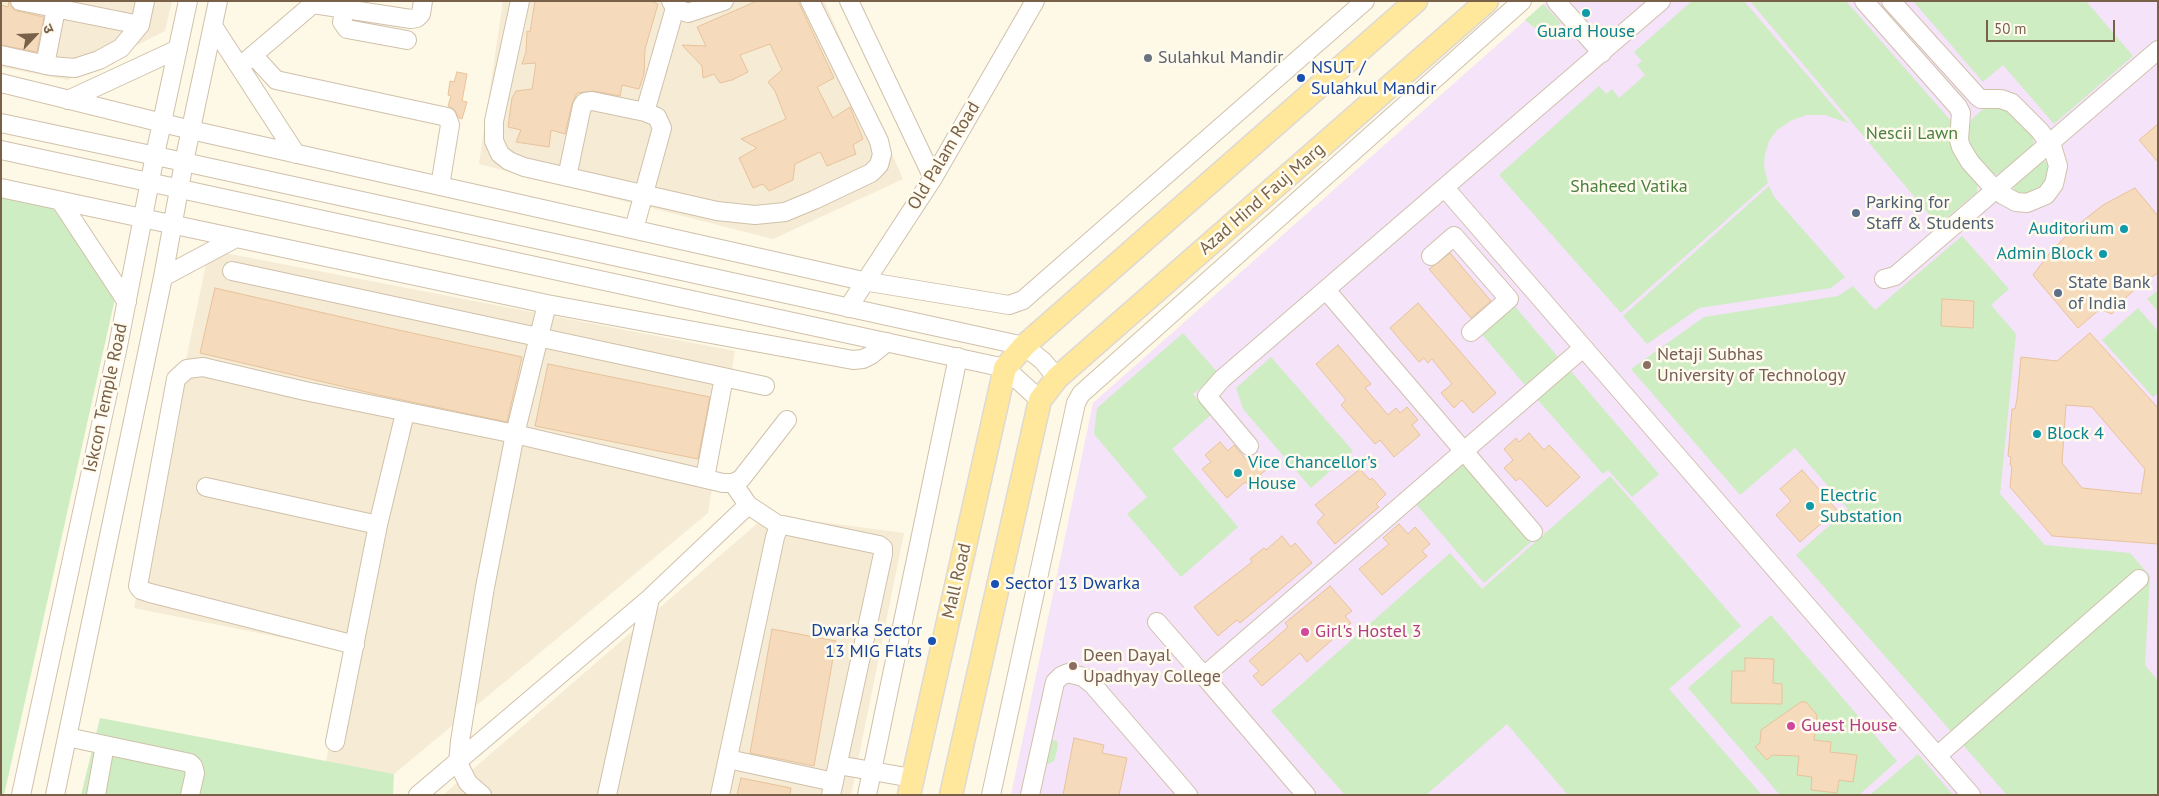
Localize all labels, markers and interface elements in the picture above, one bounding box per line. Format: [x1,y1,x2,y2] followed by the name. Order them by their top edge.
[1580,7,1592,19] marker: Guard House
[10,10,60,60] north arrow
[1989,10,2118,42] scale bar
[1994,19,2027,38] text: 50 m
[39,21,58,36] text: उ
[1537,21,1635,43] place label: Guard House
[1158,47,1283,69] place label: Sulahkul Mandir
[1142,52,1154,64] marker: Sulahkul Mandir
[1311,57,1436,100] place label: NSUT / Sulahkul Mandir
[1295,72,1307,84] marker: NSUT / Sulahkul Mandir
[903,98,985,214] street label: Old Palam Road
[1866,123,1958,145] park label: Nescii Lawn
[1195,139,1329,259] street label: Azad Hind Fauj Marg
[1570,176,1688,198] park label: Shaheed Vatika
[1866,192,1994,234] place label: Parking for Staff & Students
[1850,207,1862,219] marker: Parking for Staff & Students
[2028,218,2114,240] place label: Auditorium
[2118,223,2130,235] marker: Auditorium
[1997,243,2093,265] place label: Admin Block
[2097,248,2109,260] marker: Admin Block
[2068,272,2150,314] place label: State Bank of India
[2052,287,2064,299] marker: State Bank of India
[80,322,132,474] street label: Iskcon Temple Road
[1657,344,1846,386] place label: Netaji Subhas University of Technology
[1641,359,1653,371] marker: Netaji Subhas University of Technology
[2047,423,2104,445] place label: Block 4
[2031,428,2043,440] marker: Block 4
[1248,452,1377,494] place label: Vice Chancellor's House
[1232,467,1244,479] marker: Vice Chancellor's House
[1820,485,1902,528] place label: Electric Substation
[1804,500,1816,512] marker: Electric Substation
[938,541,976,621] street label: Mall Road
[1005,573,1140,595] place label: Sector 13 Dwarka
[989,578,1001,590] marker: Sector 13 Dwarka
[811,620,922,662] place label: Dwarka Sector 13 MIG Flats
[1315,621,1422,643] place label: Girl's Hostel 3
[1299,626,1311,638] marker: Girl's Hostel 3
[926,635,938,647] marker: Dwarka Sector 13 MIG Flats
[1083,645,1221,688] place label: Deen Dayal Upadhyay College
[1067,660,1079,672] marker: Deen Dayal Upadhyay College
[1801,715,1898,737] place label: Guest House
[1785,720,1797,732] marker: Guest House

